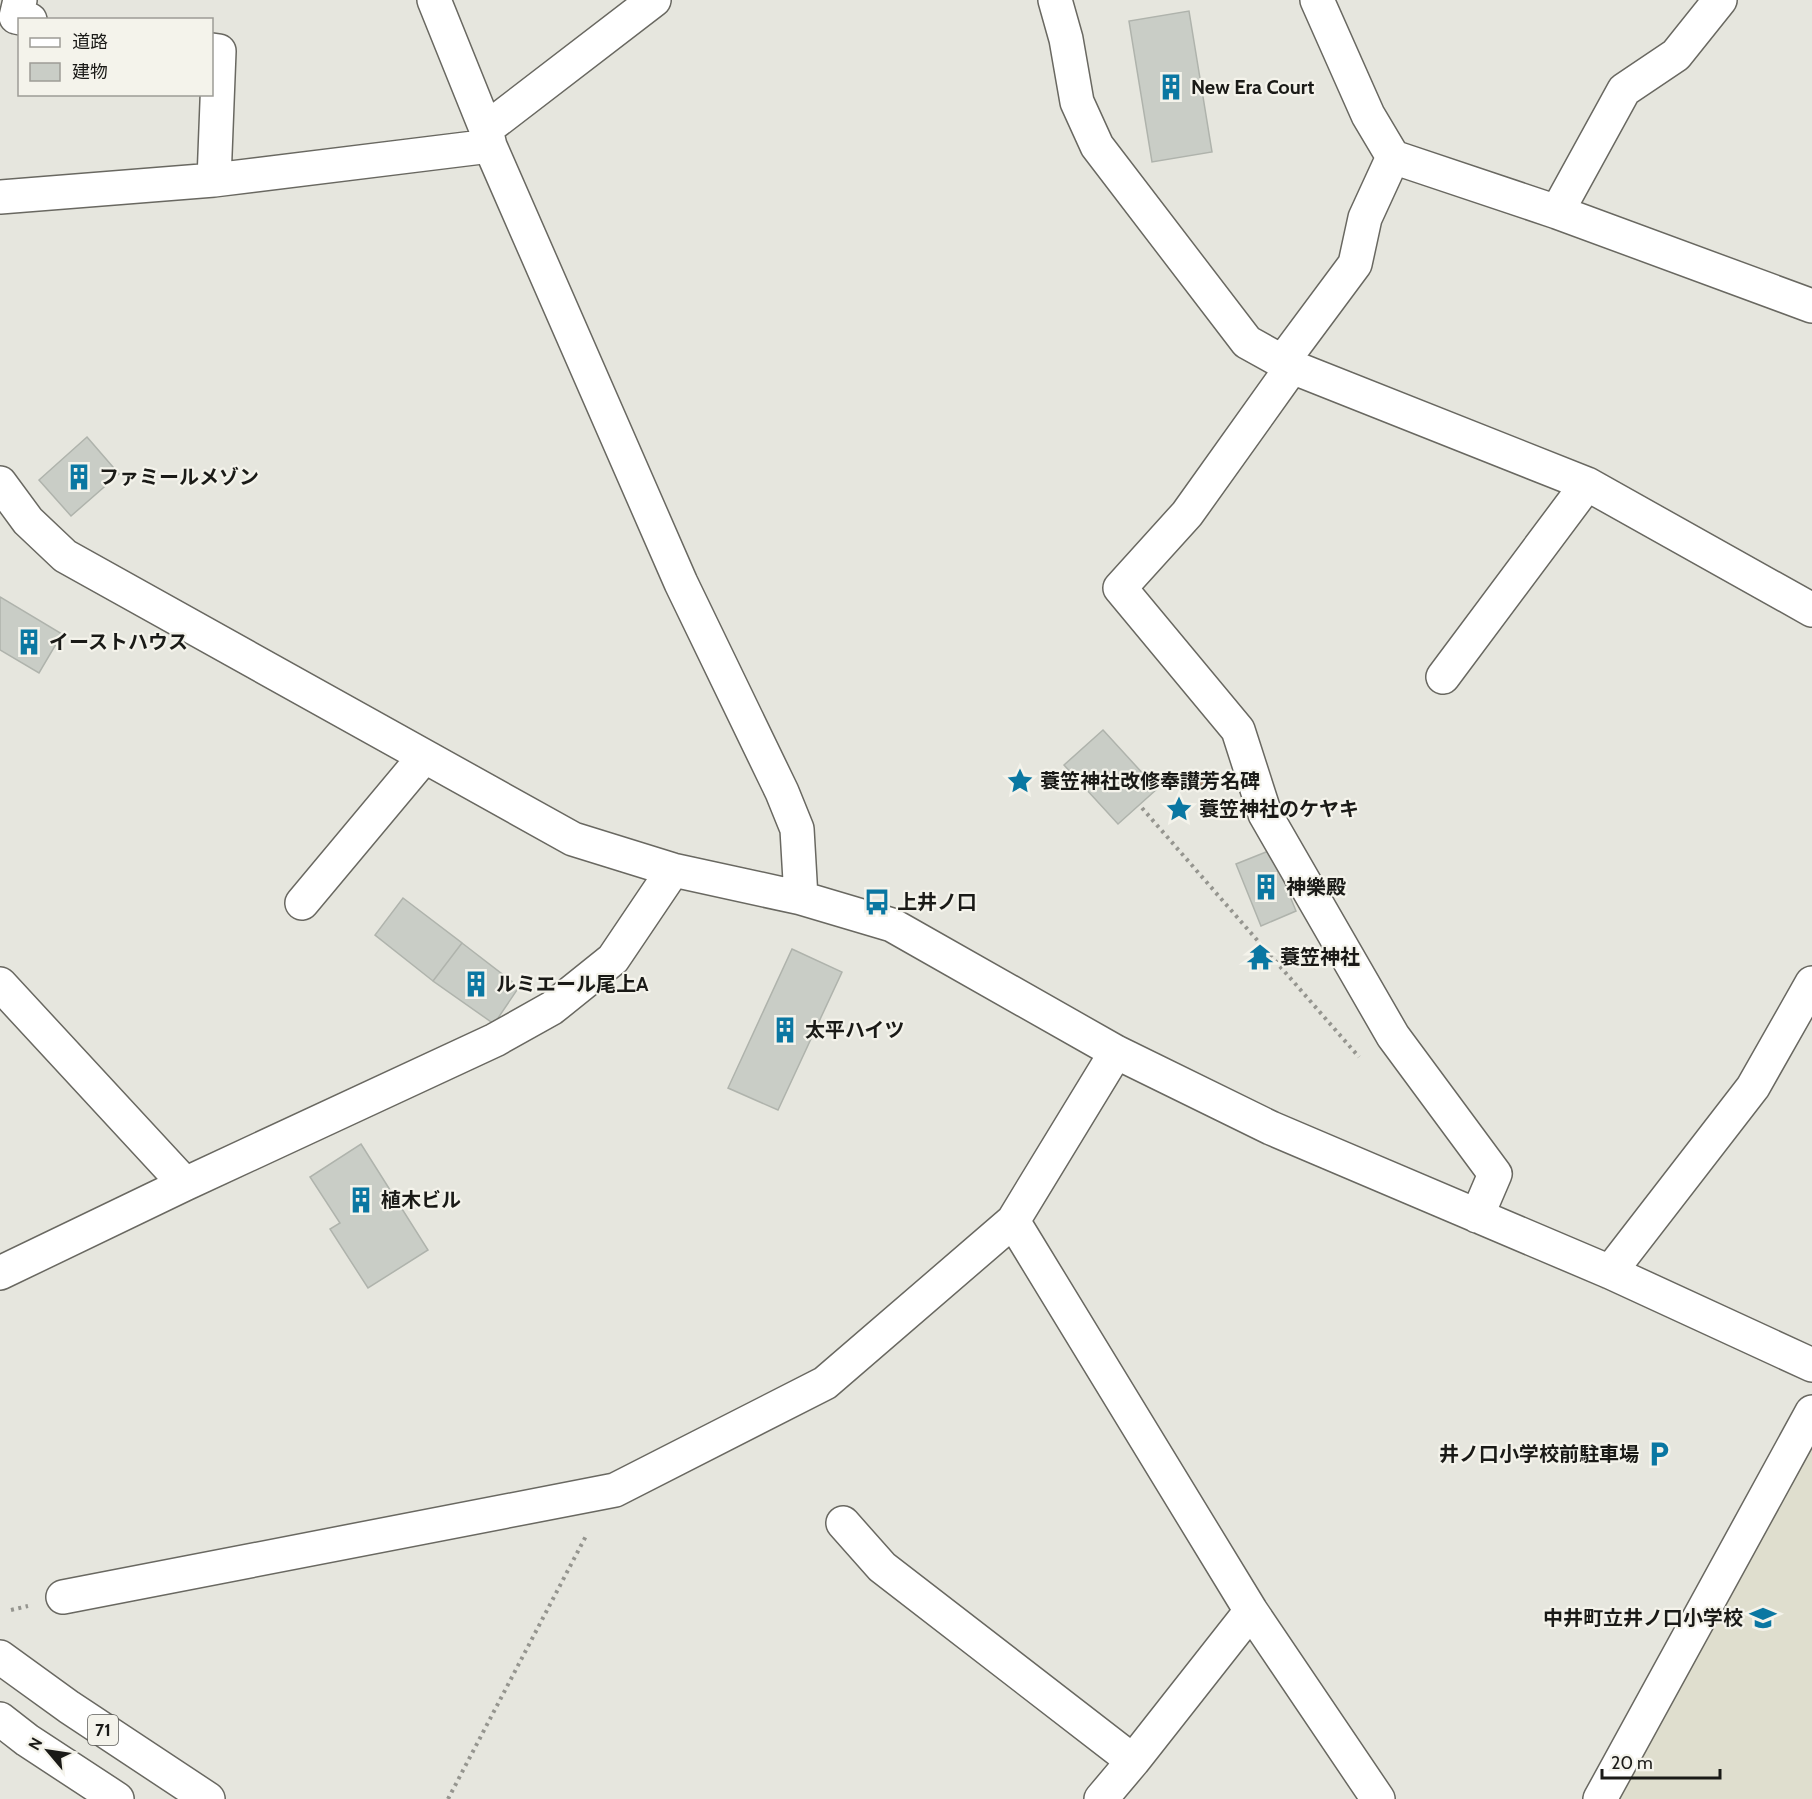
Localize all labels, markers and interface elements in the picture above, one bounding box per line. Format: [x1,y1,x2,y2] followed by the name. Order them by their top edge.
[18,18,213,96] legend
[72,31,108,53] text: 道路
[72,61,108,83] text: 建物
[1156,72,1186,102] building icon: New Era Court
[1191,75,1314,99] place label: New Era Court
[64,462,94,492] building icon: ファミールメゾン
[99,465,259,489] place label: ファミールメゾン
[14,627,44,657] building icon: イーストハウス
[49,630,188,654] place label: イーストハウス
[1005,766,1035,796] place icon: 蓑笠神社改修奉讃芳名碑
[1040,769,1260,793] place label: 蓑笠神社改修奉讃芳名碑
[1164,794,1194,824] place icon: 蓑笠神社のケヤキ
[1199,797,1359,821] place label: 蓑笠神社のケヤキ
[1251,872,1281,902] building icon: 神樂殿
[1286,875,1346,899] place label: 神樂殿
[862,887,892,917] bus stop icon: 上井ノ口
[897,890,977,914] place label: 上井ノ口
[1245,942,1275,972] temple icon: 蓑笠神社
[1280,945,1360,969] place label: 蓑笠神社
[461,969,491,999] building icon: ルミエール尾上A
[496,972,649,996] place label: ルミエール尾上A
[770,1015,800,1045] building icon: 太平ハイツ
[805,1018,905,1042] place label: 太平ハイツ
[346,1185,376,1215] building icon: 植木ビル
[381,1188,461,1212] place label: 植木ビル
[1644,1439,1674,1469] parking icon: 井ノ口小学校前駐車場
[1439,1442,1639,1466] place label: 井ノ口小学校前駐車場
[1748,1603,1778,1633] school or university icon: 中井町立井ノ口小学校
[1543,1606,1743,1630] place label: 中井町立井ノ口小学校
[88,1715,118,1745] road number: 71
[18,1721,78,1781] north arrow
[24,1734,46,1754] text: N
[1602,1742,1720,1780] scale bar
[1611,1752,1653,1774] text: 20 m

